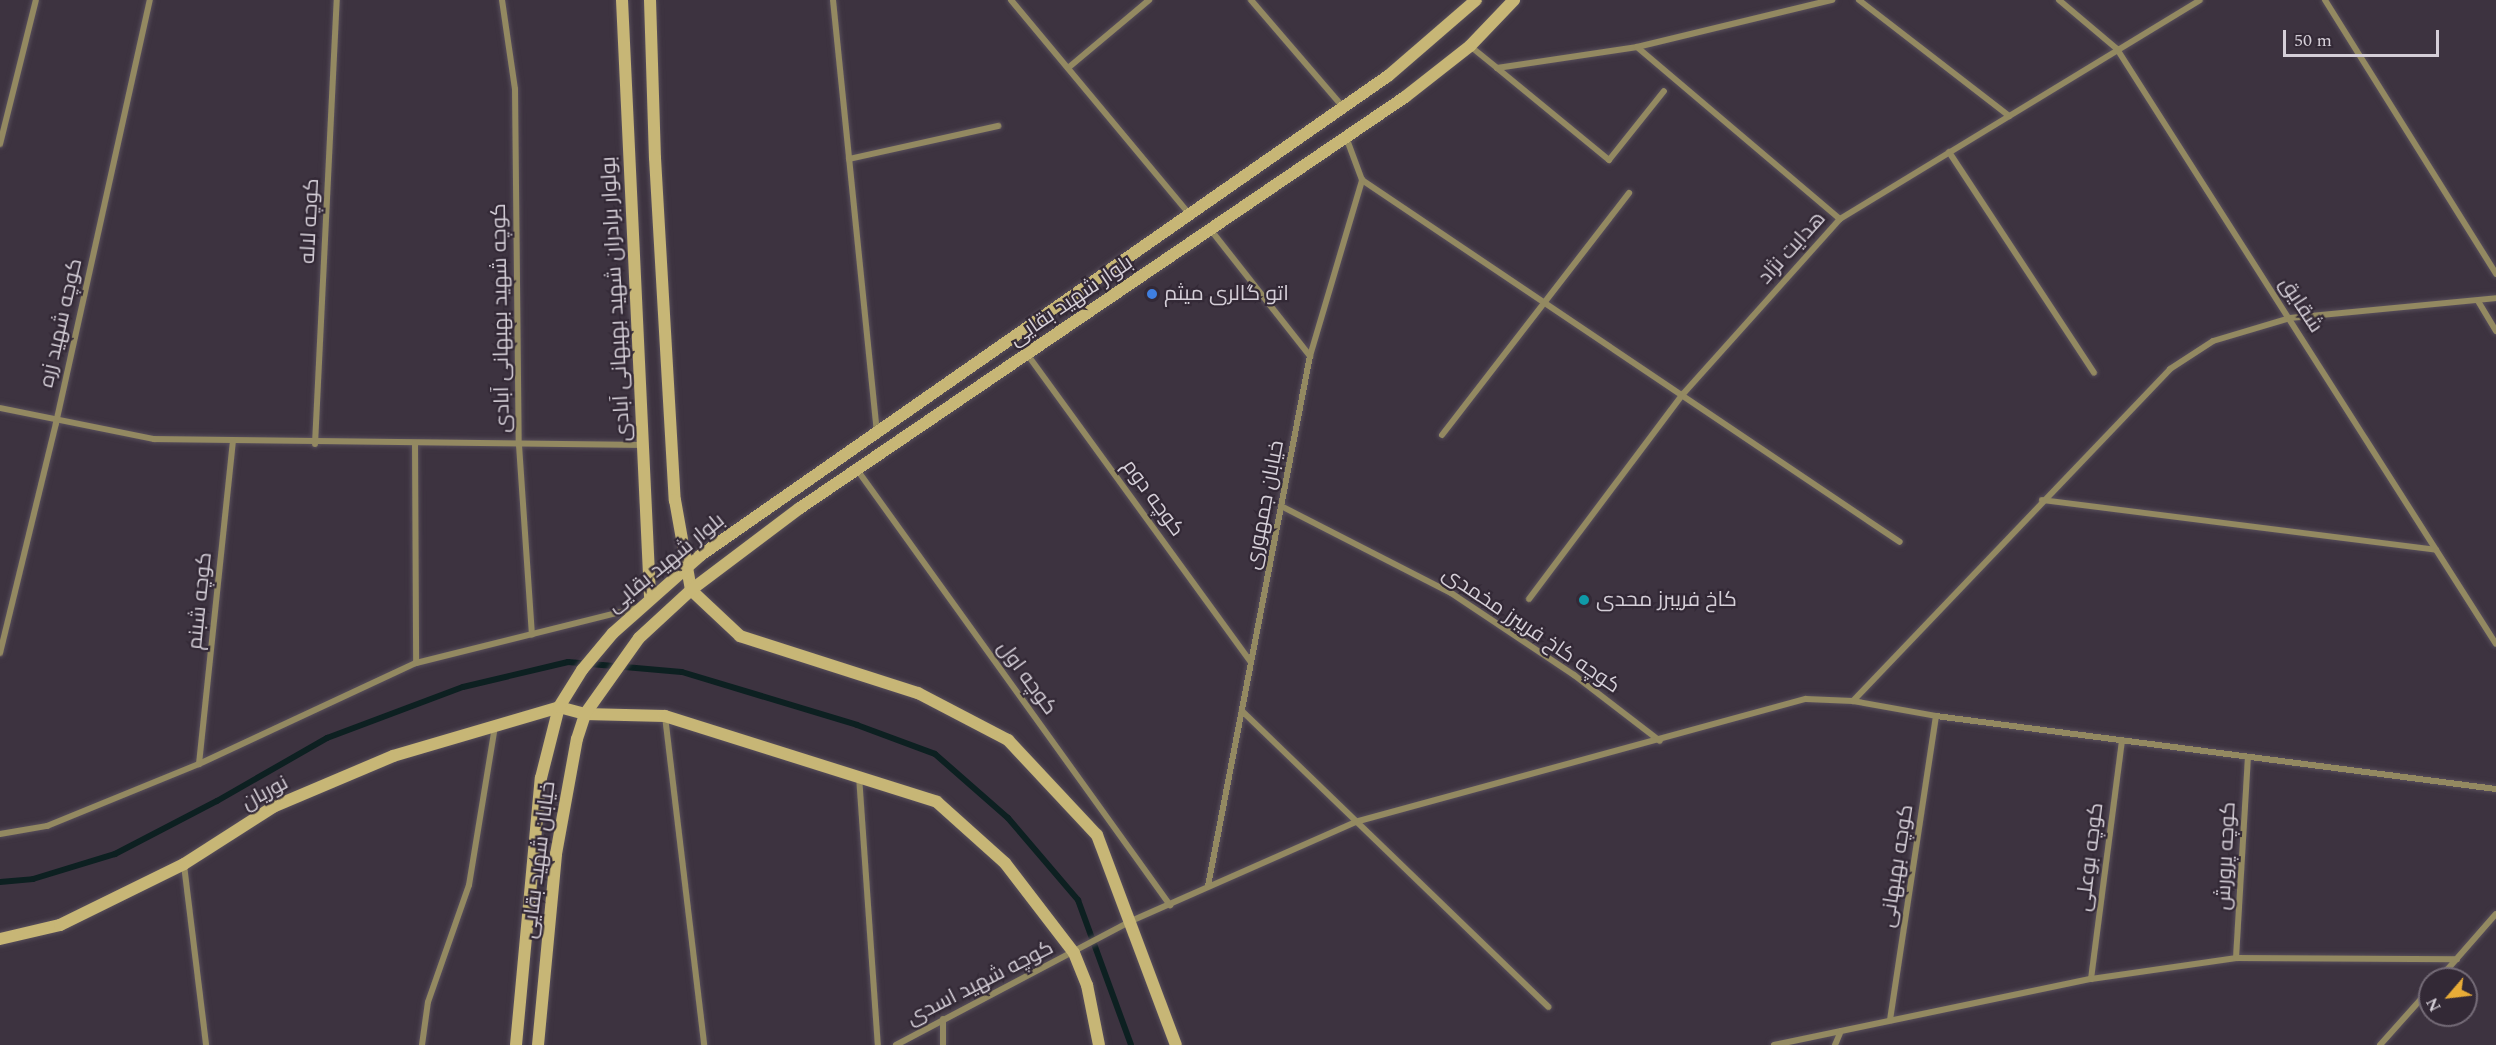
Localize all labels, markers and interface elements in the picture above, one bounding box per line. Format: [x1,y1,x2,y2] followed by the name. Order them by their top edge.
[2286,18,2442,56] scale bar
[2294,27,2332,54] text: 50 m
[596,156,636,442] street label: بولوار برادران شهید بهبهانی آبادی
[295,178,325,264] street label: کوچه لاله
[486,203,516,433] street label: کوچه شهید بهبهانی آبادی
[1753,206,1831,290] street label: هدایت نژاد
[1004,250,1138,352] street label: بلوار شهید بقایی
[34,256,88,390] street label: کوچه شهید زره
[2274,272,2328,338] street label: شقایق
[1164,281,1289,307] place label: اتو گالری میثم
[1145,287,1159,301] marker: اتو گالری میثم
[1240,438,1290,572] street label: خیابان جمهوری
[1117,455,1189,541] street label: کوچه دوم
[602,508,730,618] street label: بلوار شهید بقایی
[182,551,218,651] street label: کوچه شبنم
[1437,561,1625,699] street label: کوچه کاخ فریبرز مخمدی
[1596,587,1737,613] place label: کاخ فریبرز محدی
[1577,593,1591,607] marker: کاخ فریبرز محدی
[992,636,1062,720] street label: کوچه اول
[237,770,293,816] street label: نوریان
[517,780,561,940] street label: خیابان شهید بقایی
[2071,801,2109,913] street label: کوچه بوعلی
[2211,801,2241,911] street label: کوچه پرورش
[1875,803,1919,929] street label: کوچه بهبهانی
[902,935,1058,1031] street label: کوچه شهید اسدی
[2418,967,2478,1027] north arrow
[2420,993,2448,1016] text: N

